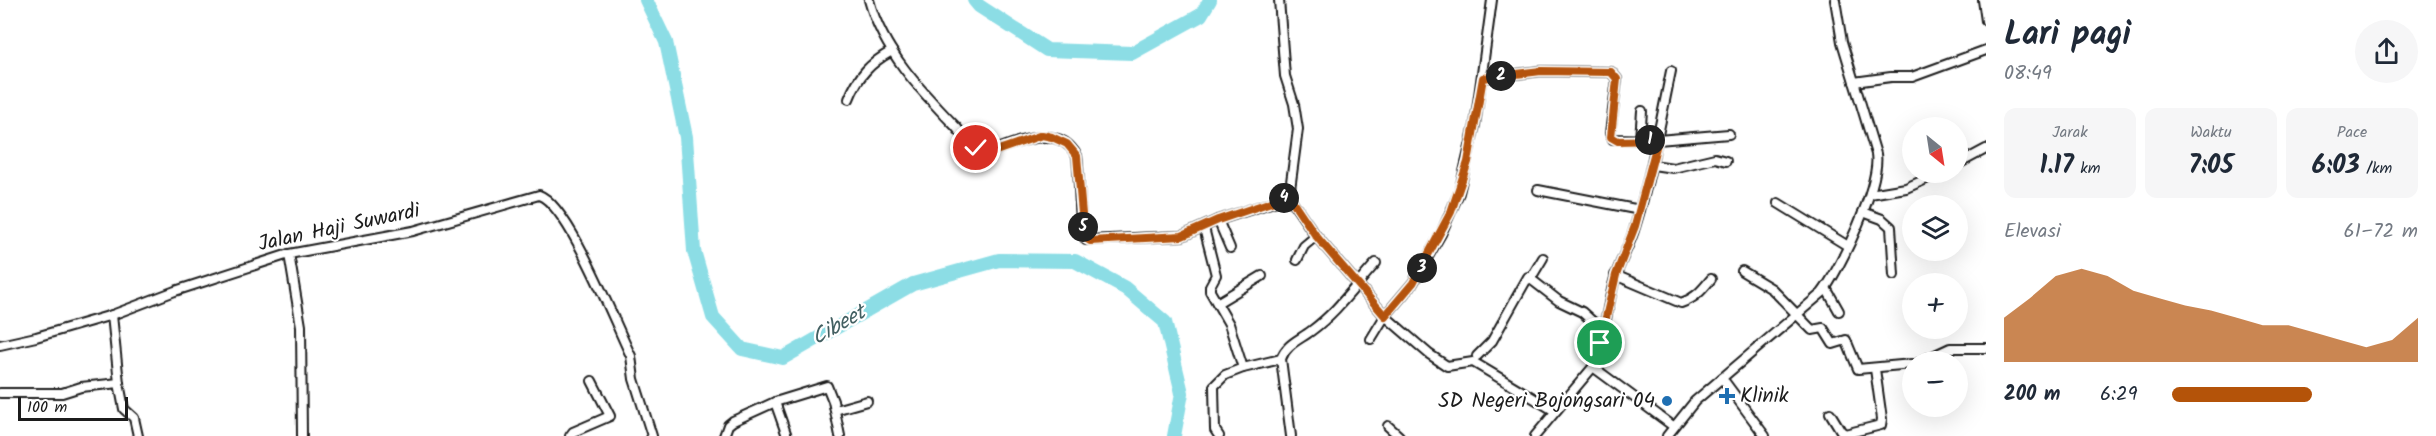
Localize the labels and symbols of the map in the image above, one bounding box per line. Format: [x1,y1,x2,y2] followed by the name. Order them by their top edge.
[1486,61,1516,91] pin: 2
[1902,117,1968,183] north arrow
[950,122,1001,173] pin
[1635,125,1665,155] pin: 1
[1269,183,1299,213] pin: 4
[255,195,424,261] street label: Jalan Haji Suwardi
[1068,212,1098,242] pin: 5
[1407,253,1437,283] pin: 3
[805,295,876,356] water label: Cibeet
[1574,317,1625,368] pin
[1740,380,1789,413] place label: Klinik
[1438,385,1655,418] place label: SD Negeri Bojongsari 04
[1718,387,1736,405] marker: Klinik
[18,394,128,422] scale bar
[1660,394,1674,408] marker: SD Negeri Bojongsari 04

